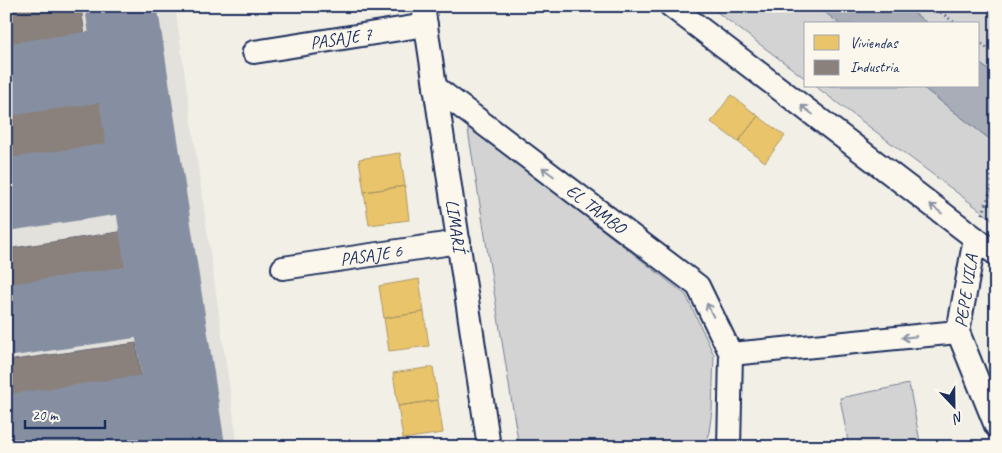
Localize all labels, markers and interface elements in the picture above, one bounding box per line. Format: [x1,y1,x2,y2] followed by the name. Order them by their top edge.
[804,22,980,88] legend
[308,23,374,54] street label: PASAJE 7
[850,34,899,53] text: Viviendas
[850,58,900,77] text: Industria
[801,105,814,116] one-way arrow
[542,167,555,178] one-way arrow
[562,179,632,240] street label: EL TAMBO
[441,198,471,257] street label: LIMARÍ
[929,204,943,214] one-way arrow
[339,239,404,270] street label: PASAJE 6
[949,252,983,329] street label: PEPE VILA
[704,303,714,318] one-way arrow
[901,332,917,342] one-way arrow
[930,380,980,430] north arrow
[25,398,105,430] scale bar
[32,406,59,425] text: 20 m
[949,408,966,428] text: N

